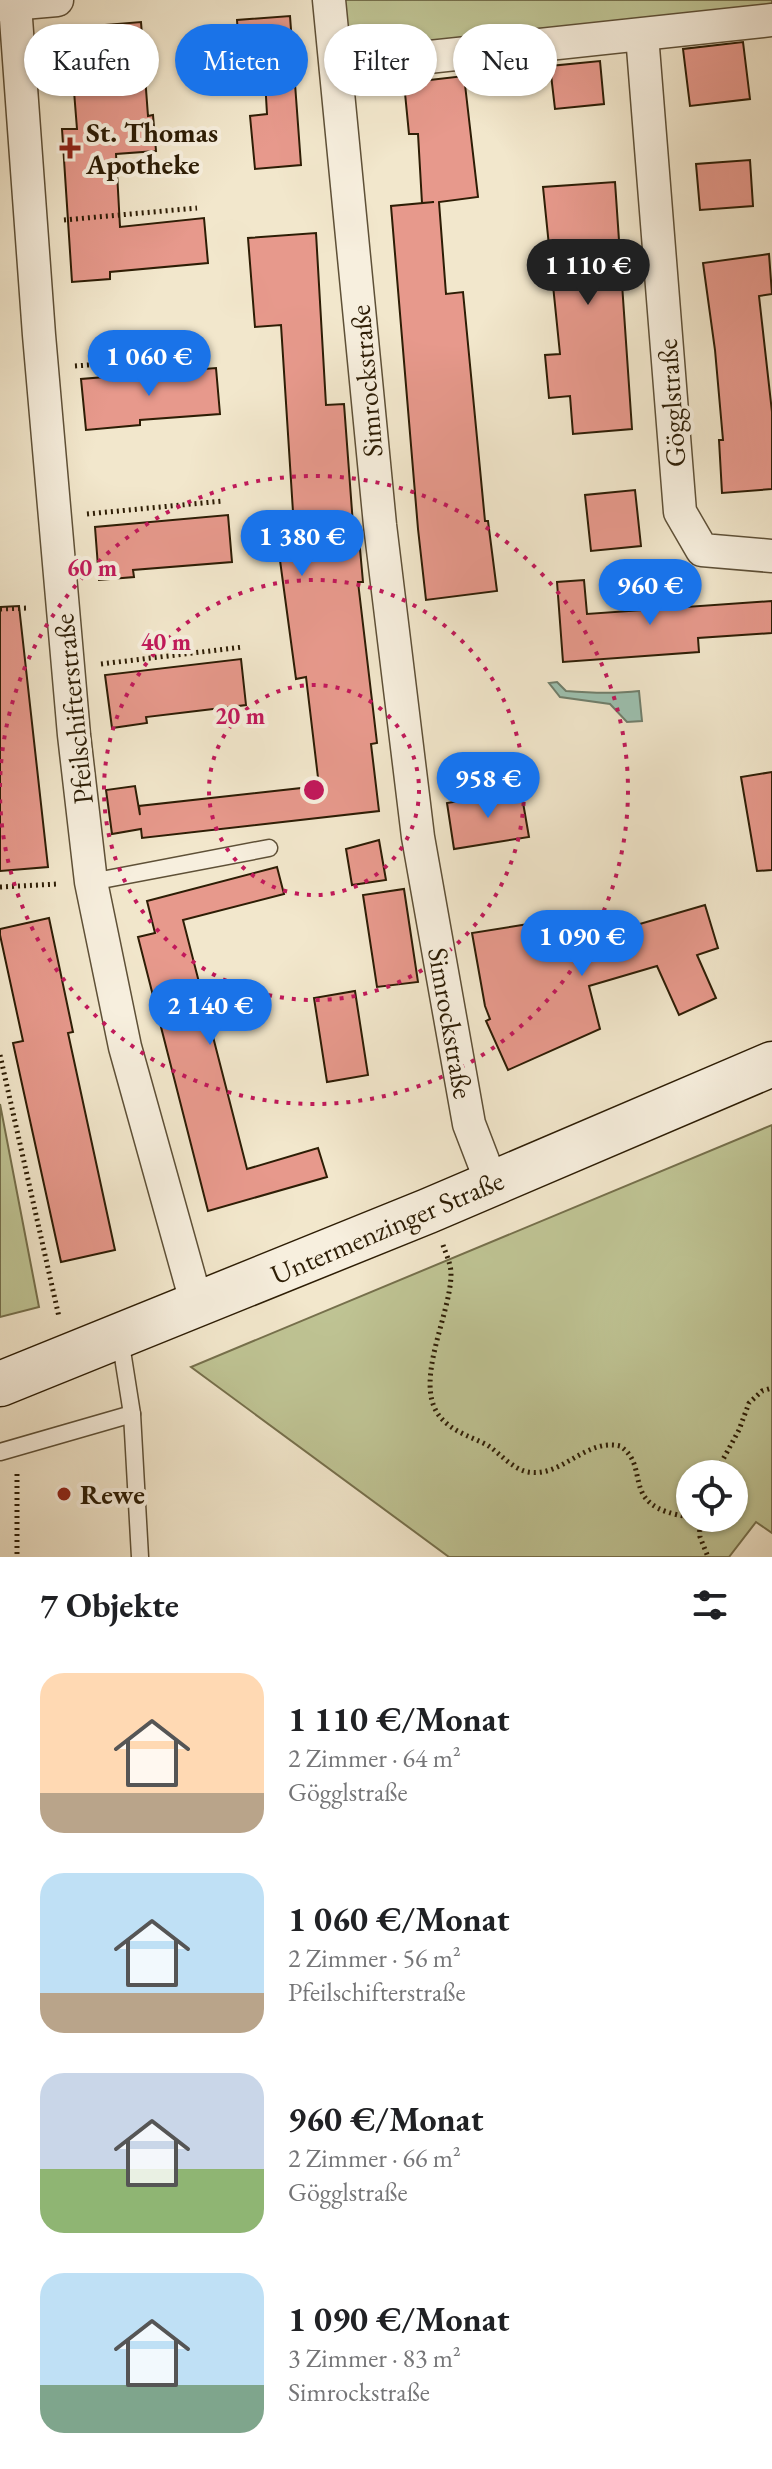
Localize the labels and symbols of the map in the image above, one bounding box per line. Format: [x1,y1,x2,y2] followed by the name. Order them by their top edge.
[85,114,218,182] place label: St. Thomas Apotheke
[61,139,79,157] marker: St. Thomas Apotheke
[514,239,662,307] pin: 1 110 €
[341,303,391,459] street label: Simrockstraße
[75,330,223,398] pin: 1 060 €
[649,337,693,468] street label: Gögglstraße
[228,510,376,578] pin: 1 380 €
[67,552,117,583] text: 60 m
[594,559,706,627] pin: 960 €
[45,612,101,806] street label: Pfeilschifterstraße
[141,626,191,657] text: 40 m
[215,700,265,731] text: 20 m
[432,752,544,820] pin: 958 €
[300,776,328,804] centre of rings
[508,910,656,978] pin: 1 090 €
[420,945,482,1101] street label: Simrockstraße
[136,979,284,1047] pin: 2 140 €
[265,1162,509,1292] street label: Untermenzinger Straße
[80,1476,145,1512] place label: Rewe
[55,1485,73,1503] marker: Rewe

